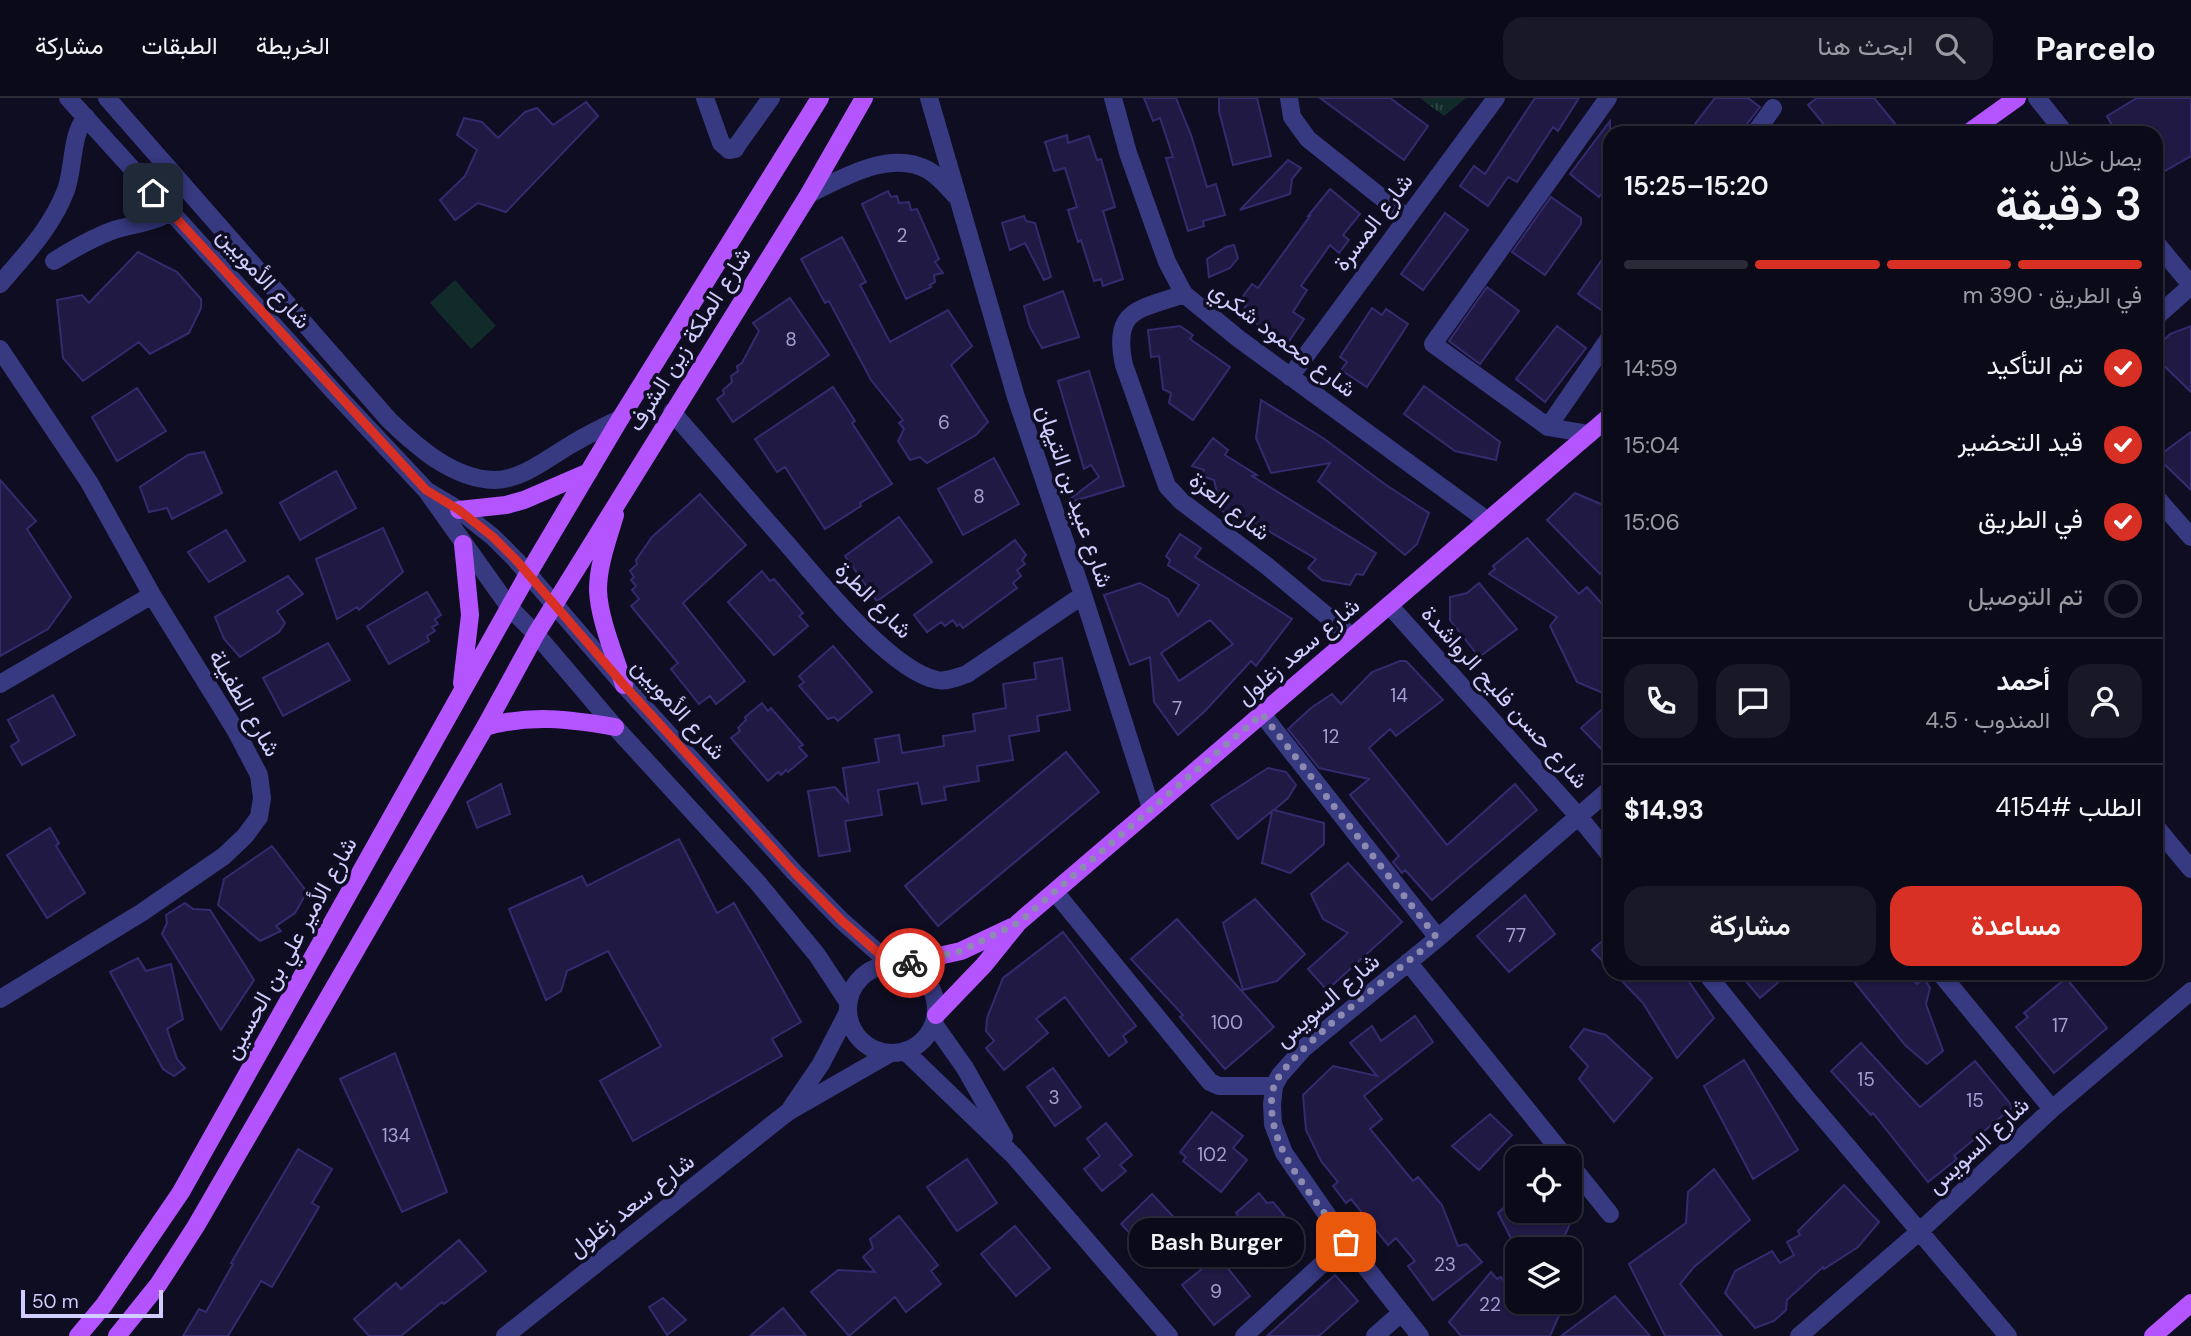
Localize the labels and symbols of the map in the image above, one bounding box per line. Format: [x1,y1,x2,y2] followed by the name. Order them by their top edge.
[123,163,183,223] pin
[1326,167,1420,277] street label: شارع المسرة
[210,221,318,336] street label: شارع الأمويين
[897,223,908,248] house number: 2
[620,241,759,437] street label: شارع الملكة زين الشرف
[1201,274,1362,407] street label: شارع محمود شكري
[785,327,797,352] house number: 8
[1029,401,1120,592] street label: شارع عبيد بن التيهان
[938,410,950,435] house number: 6
[1183,465,1277,548] street label: شارع العزة
[973,484,985,509] house number: 8
[828,555,919,646] street label: شارع الطرة
[1230,591,1367,712] street label: شارع سعد زغلول
[1414,599,1595,796] street label: شارع حسن فليح الرواشدة
[201,644,288,762] street label: شارع الطفيلة
[625,652,733,767] street label: شارع الأمويين
[1390,683,1408,708] house number: 14
[1172,696,1182,721] house number: 7
[1323,724,1339,749] house number: 12
[216,831,367,1066] street label: شارع الأمير علي بن الحسين
[1506,923,1526,948] house number: 77
[875,928,945,998] courier
[1268,946,1386,1055] street label: شارع السويس
[1211,1010,1243,1035] house number: 100
[2052,1013,2068,1038] house number: 17
[1857,1067,1875,1092] house number: 15
[1048,1085,1060,1110] house number: 3
[1966,1088,1984,1113] house number: 15
[1920,1090,2036,1201] street label: شارع السويس
[382,1123,410,1148] house number: 134
[1197,1142,1227,1167] house number: 102
[562,1146,701,1265] street label: شارع سعد زغلول
[1316,1212,1376,1272] pin
[1129,1218,1304,1266] callout: Bash Burger
[1434,1252,1456,1277] house number: 23
[1210,1279,1222,1304] house number: 9
[21,1287,163,1319] scale bar
[1479,1292,1501,1317] house number: 22

